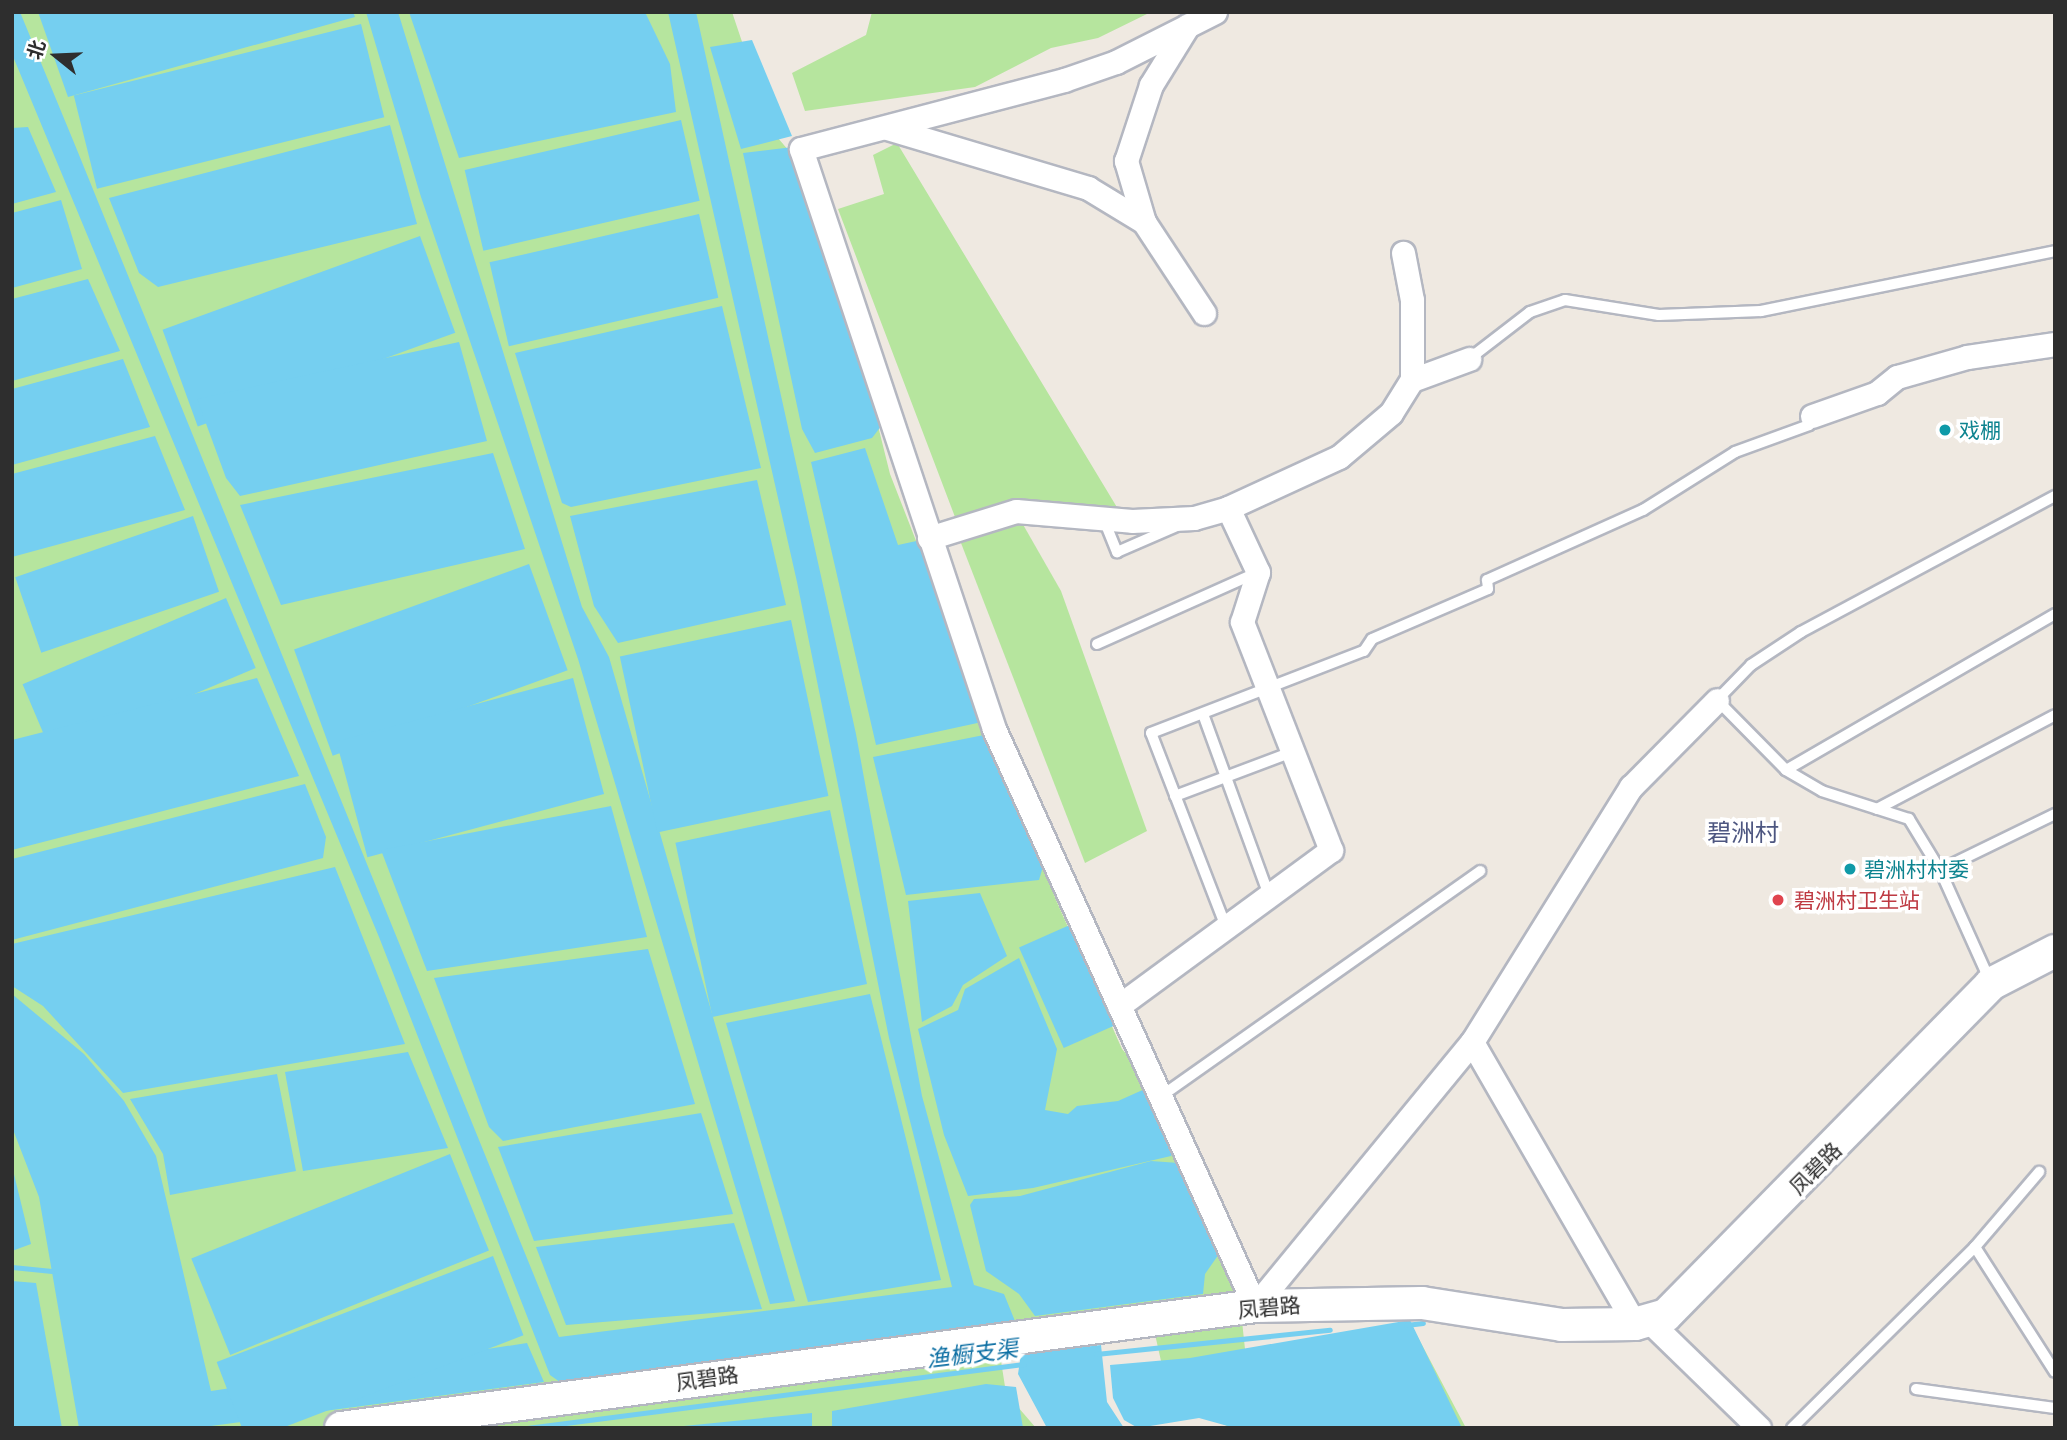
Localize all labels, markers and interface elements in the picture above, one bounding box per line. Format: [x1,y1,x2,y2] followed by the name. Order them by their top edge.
[21,21,91,91] north arrow
[21,36,51,63] text: 北
[1959,417,2001,443] place label: 戏棚
[1937,422,1953,438] marker: 戏棚
[1707,818,1779,846] district label: 碧洲村
[1864,856,1969,882] place label: 碧洲村村委
[1842,861,1858,877] marker: 碧洲村村委
[1794,887,1920,913] place label: 碧洲村卫生站
[1768,890,1788,910] marker: 碧洲村卫生站
[1784,1137,1846,1199] street label: 凤碧路
[1237,1292,1301,1322] street label: 凤碧路
[925,1334,1019,1372] water label: 渔橱支渠
[674,1361,740,1395] street label: 凤碧路

